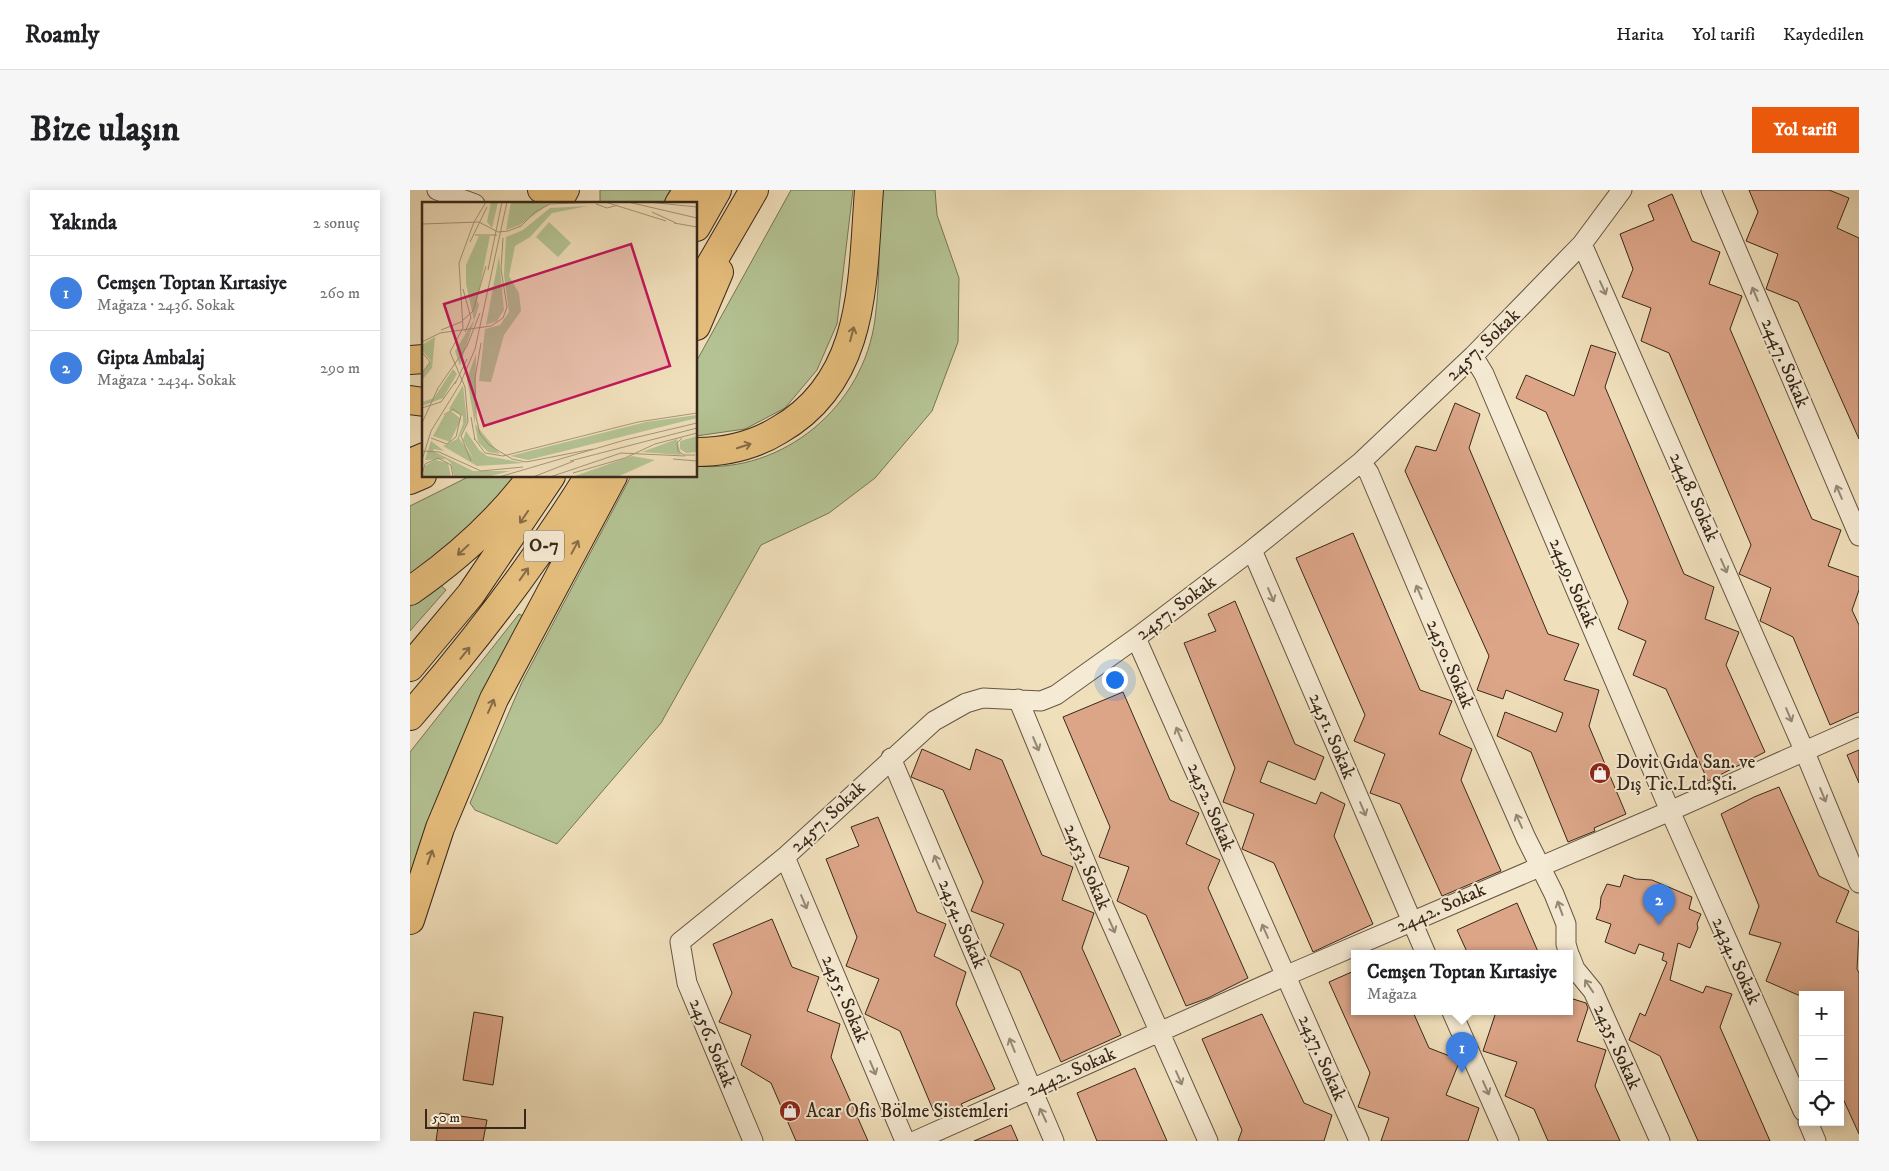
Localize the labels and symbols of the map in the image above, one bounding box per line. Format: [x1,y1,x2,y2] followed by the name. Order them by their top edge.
[422,202,698,478] inset map
[1599,280,1608,295] one-way arrow
[1750,287,1760,302] one-way arrow
[1441,304,1525,386] street label: 2457. Sokak
[1756,315,1814,412] street label: 2447. Sokak
[847,327,857,343] one-way arrow
[736,441,752,450] one-way arrow
[1664,449,1724,546] street label: 2448. Sokak
[1834,484,1843,499] one-way arrow
[519,509,529,523] one-way arrow
[524,531,564,562] road number: O-7
[1544,535,1602,632] street label: 2449. Sokak
[571,540,580,555] one-way arrow
[457,544,470,556] one-way arrow
[1719,558,1729,573] one-way arrow
[519,567,529,581] one-way arrow
[1131,570,1221,646] street label: 2457. Sokak
[1414,585,1424,600] one-way arrow
[1267,587,1277,602] one-way arrow
[1421,616,1479,712] street label: 2450. Sokak
[459,646,470,659] one-way arrow
[1102,667,1128,693] your location
[1304,690,1361,783] street label: 2451. Sokak
[487,699,496,714] one-way arrow
[1784,707,1794,722] one-way arrow
[1174,727,1184,742] one-way arrow
[1032,736,1042,751] one-way arrow
[1616,751,1755,796] place label: Dovit Gıda San. ve Dış Tic.Ltd.Şti.
[1182,759,1240,855] street label: 2452. Sokak
[1588,761,1612,785] shop icon: Dovit Gıda San. ve Dış Tic.Ltd.Şti.
[786,776,871,858] street label: 2457. Sokak
[1818,787,1828,802] one-way arrow
[1359,801,1369,816] one-way arrow
[1513,814,1523,829] one-way arrow
[1059,820,1116,914] street label: 2453. Sokak
[426,849,436,865] one-way arrow
[931,855,941,870] one-way arrow
[933,876,991,973] street label: 2454. Sokak
[1393,878,1490,938] street label: 2442. Sokak
[1643,884,1675,925] pin: 2
[800,894,809,909] one-way arrow
[1555,901,1564,917] one-way arrow
[1707,914,1766,1009] street label: 2434. Sokak
[1108,918,1118,933] one-way arrow
[1259,924,1269,939] one-way arrow
[816,952,874,1047] street label: 2455. Sokak
[1584,979,1594,993] one-way arrow
[684,995,741,1091] street label: 2456. Sokak
[1588,1001,1646,1094] street label: 2435. Sokak
[1293,1011,1351,1105] street label: 2437. Sokak
[1446,1032,1478,1073] pin: 1
[1007,1038,1016,1053] one-way arrow
[1023,1042,1120,1102] street label: 2442. Sokak
[869,1060,879,1075] one-way arrow
[1175,1070,1185,1085] one-way arrow
[1481,1080,1491,1095] one-way arrow
[778,1099,802,1123] shop icon: Acar Ofis Bölme Sistemleri
[806,1100,1008,1123] place label: Acar Ofis Bölme Sistemleri
[425,1106,526,1129] scale bar
[1037,1108,1047,1123] one-way arrow

